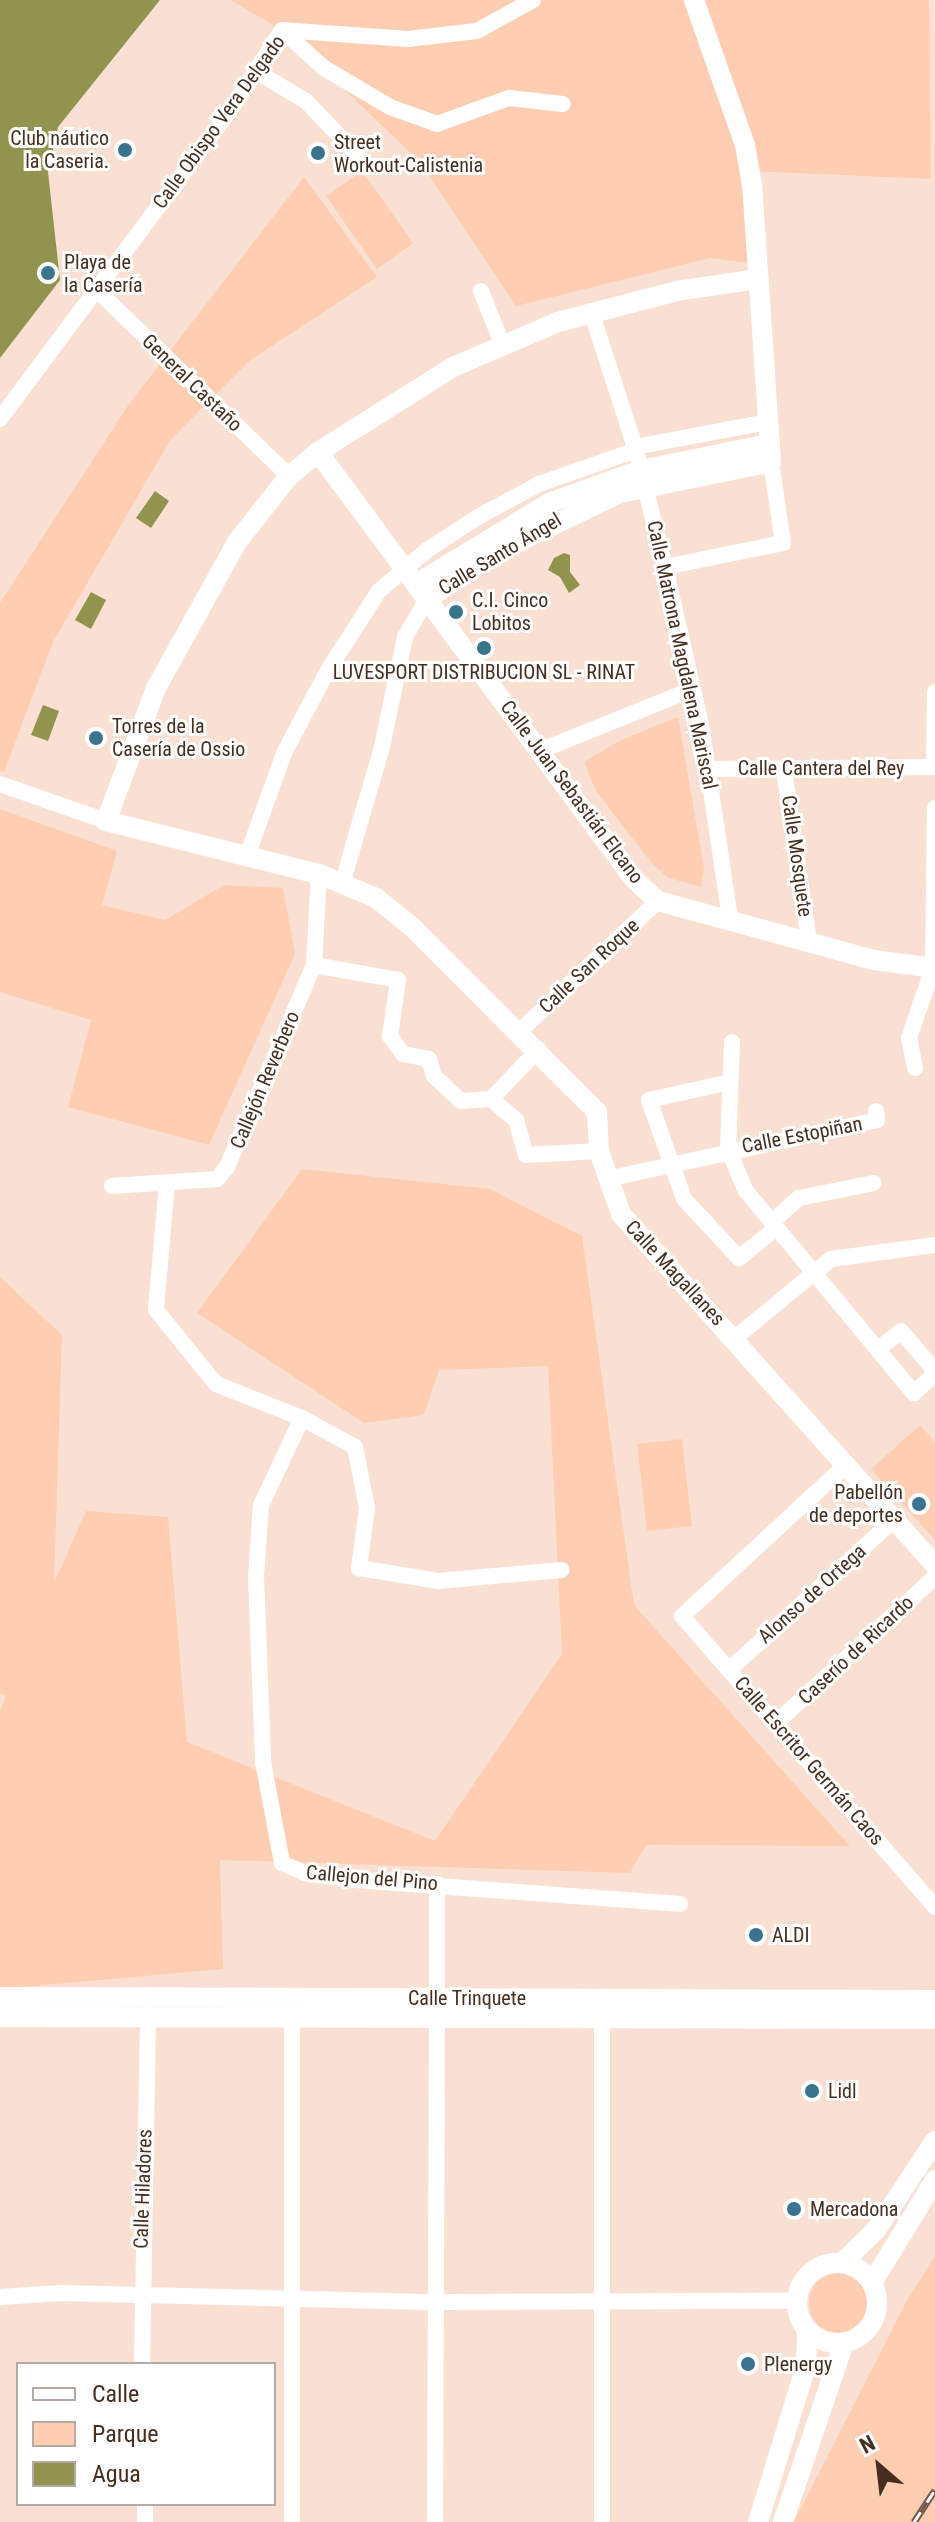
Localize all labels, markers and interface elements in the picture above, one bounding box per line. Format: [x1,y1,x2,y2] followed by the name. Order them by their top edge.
[148,30,290,214] street label: Calle Obispo Vera Delgado
[10,126,109,173] place label: Club náutico la Caseria.
[334,130,483,177] place label: Street Workout-Calistenia
[116,141,134,159] marker: Club náutico la Caseria.
[309,144,327,162] marker: Street Workout-Calistenia
[64,250,143,297] place label: Playa de la Casería
[39,264,57,282] marker: Playa de la Casería
[137,329,247,437] street label: General Castaño
[434,508,566,600] street label: Calle Santo Ángel
[642,518,722,792] street label: Calle Matrona Magdalena Mariscal
[472,588,548,635] place label: C.I. Cinco Lobitos
[447,603,465,621] marker: C.I. Cinco Lobitos
[475,639,493,657] marker: LUVESPORT DISTRIBUCION SL - RINAT
[333,660,635,684] place label: LUVESPORT DISTRIBUCION SL - RINAT
[495,696,649,888] street label: Calle Juan Sebastián Elcano
[112,714,245,761] place label: Torres de la Casería de Ossio
[87,729,105,747] marker: Torres de la Casería de Ossio
[738,756,904,780] street label: Calle Cantera del Rey
[777,794,817,918] street label: Calle Mosquete
[534,914,644,1018] street label: Calle San Roque
[225,1008,305,1152] street label: Callejón Reverbero
[740,1112,864,1158] street label: Calle Estopiñan
[620,1215,730,1331] street label: Calle Magallanes
[809,1480,903,1527] place label: Pabellón de deportes
[910,1495,928,1513] marker: Pabellón de deportes
[753,1539,871,1649] street label: Alonso de Ortega
[793,1591,919,1709] street label: Caserío de Ricardo
[729,1672,889,1850] street label: Calle Escritor Germán Caos
[305,1860,439,1896] street label: Callejon del Pino
[772,1923,809,1947] place label: ALDI
[747,1926,765,1944] marker: ALDI
[408,1986,526,2010] street label: Calle Trinquete
[828,2079,857,2103] place label: Lidl
[803,2082,821,2100] marker: Lidl
[129,2129,157,2249] street label: Calle Hiladores
[810,2197,898,2221] place label: Mercadona
[785,2200,803,2218] marker: Mercadona
[764,2352,832,2376] place label: Plenergy
[739,2355,757,2373] marker: Plenergy
[16,2362,276,2506] legend
[92,2380,139,2408] text: Calle
[92,2420,159,2448] text: Parque
[839,2426,919,2506] north arrow
[856,2430,879,2459] text: N
[92,2460,141,2488] text: Agua

